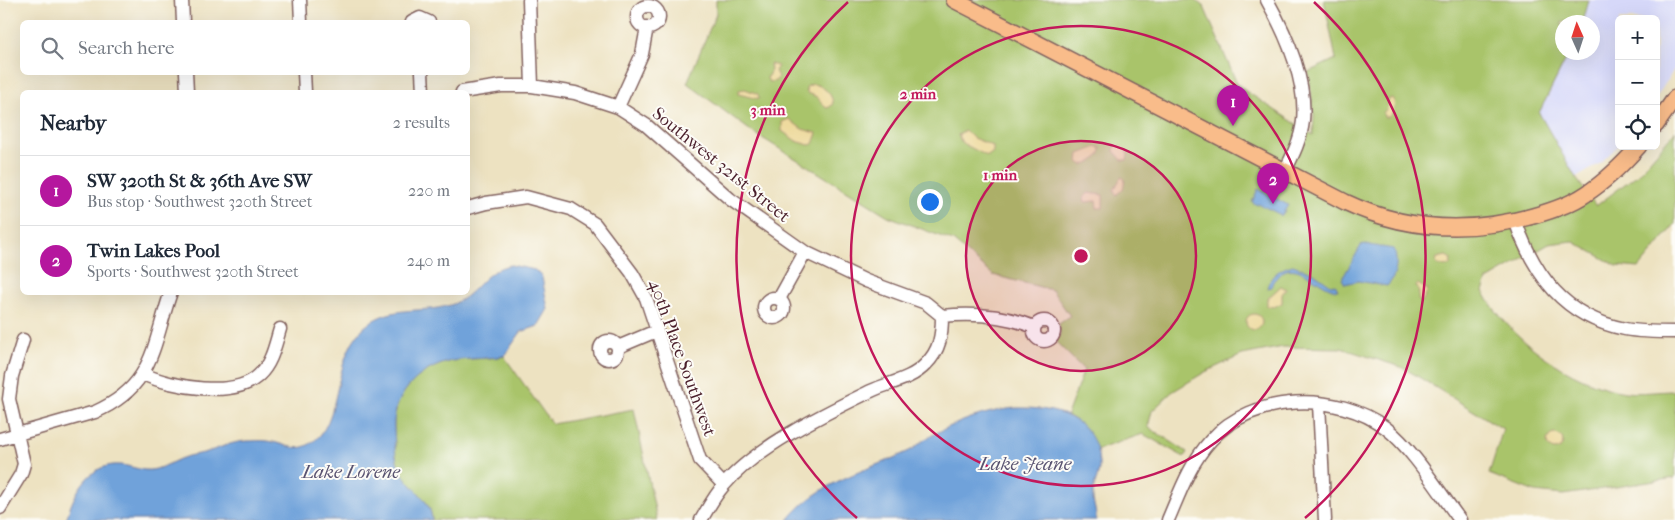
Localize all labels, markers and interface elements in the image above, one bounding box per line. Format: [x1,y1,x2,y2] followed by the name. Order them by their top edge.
[1555,15,1600,60] north arrow
[1615,15,1660,150] map controls
[1615,15,1660,60] button: +
[20,20,470,75] search box
[38,34,66,62] icon: search
[78,37,174,59] text: Search here
[1615,60,1660,105] button: −
[900,85,937,103] text: 2 min
[1217,85,1249,126] pin: 1
[751,101,786,119] text: 3 min
[648,103,794,227] street label: Southwest 321st Street
[1615,105,1660,150] button: locate
[40,111,106,135] text: Nearby
[393,113,450,132] text: 2 results
[1257,163,1289,204] pin: 2
[983,166,1017,184] text: 1 min
[87,170,312,192] text: SW 320th St & 36th Ave SW
[53,181,59,200] text: 1
[408,181,450,200] text: 220 m
[917,189,943,215] your location
[87,192,312,211] text: Bus stop · Southwest 320th Street
[87,240,220,262] text: Twin Lakes Pool
[1072,247,1090,265] centre of rings
[52,251,60,270] text: 2
[407,251,450,270] text: 240 m
[87,262,299,281] text: Sports · Southwest 320th Street
[644,277,720,440] street label: 40th Place Southwest
[977,453,1073,475] water label: Lake Jeane
[300,461,401,483] water label: Lake Lorene

